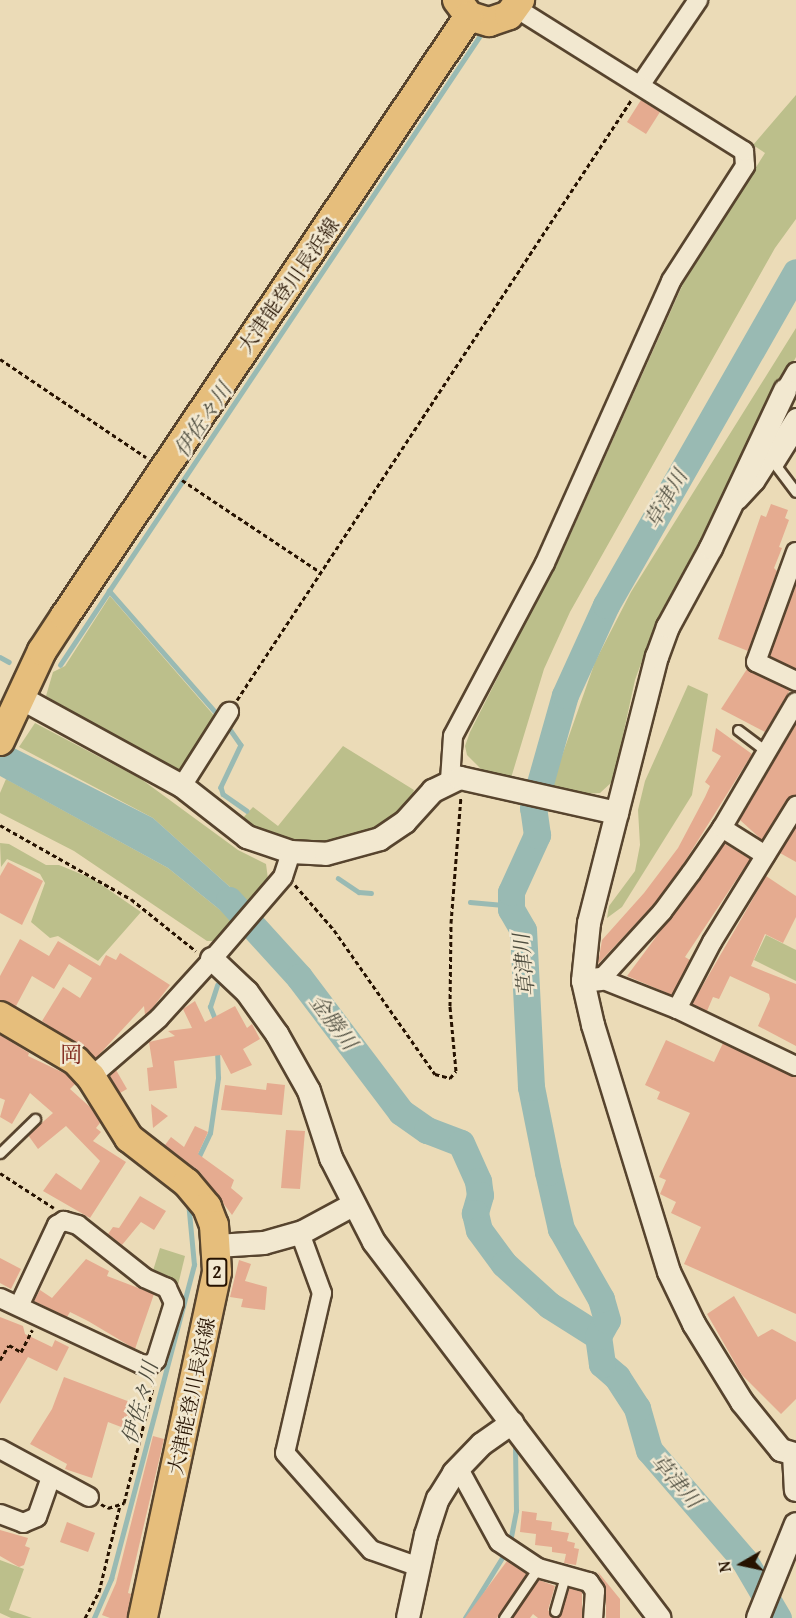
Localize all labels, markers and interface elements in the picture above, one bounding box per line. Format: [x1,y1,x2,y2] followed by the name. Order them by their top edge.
[232,213,344,357] street label: 大津能登川長浜線
[169,378,237,462] water label: 伊佐々川
[639,465,693,533] water label: 草津川
[509,933,539,997] water label: 草津川
[304,989,362,1055] water label: 金勝川
[60,1042,82,1068] district label: 岡
[205,1257,229,1287] road number: 2
[163,1315,219,1477] street label: 大津能登川長浜線
[117,1359,163,1447] water label: 伊佐々川
[646,1449,706,1513] water label: 草津川
[712,1534,772,1594] north arrow
[712,1560,737,1574] text: N

